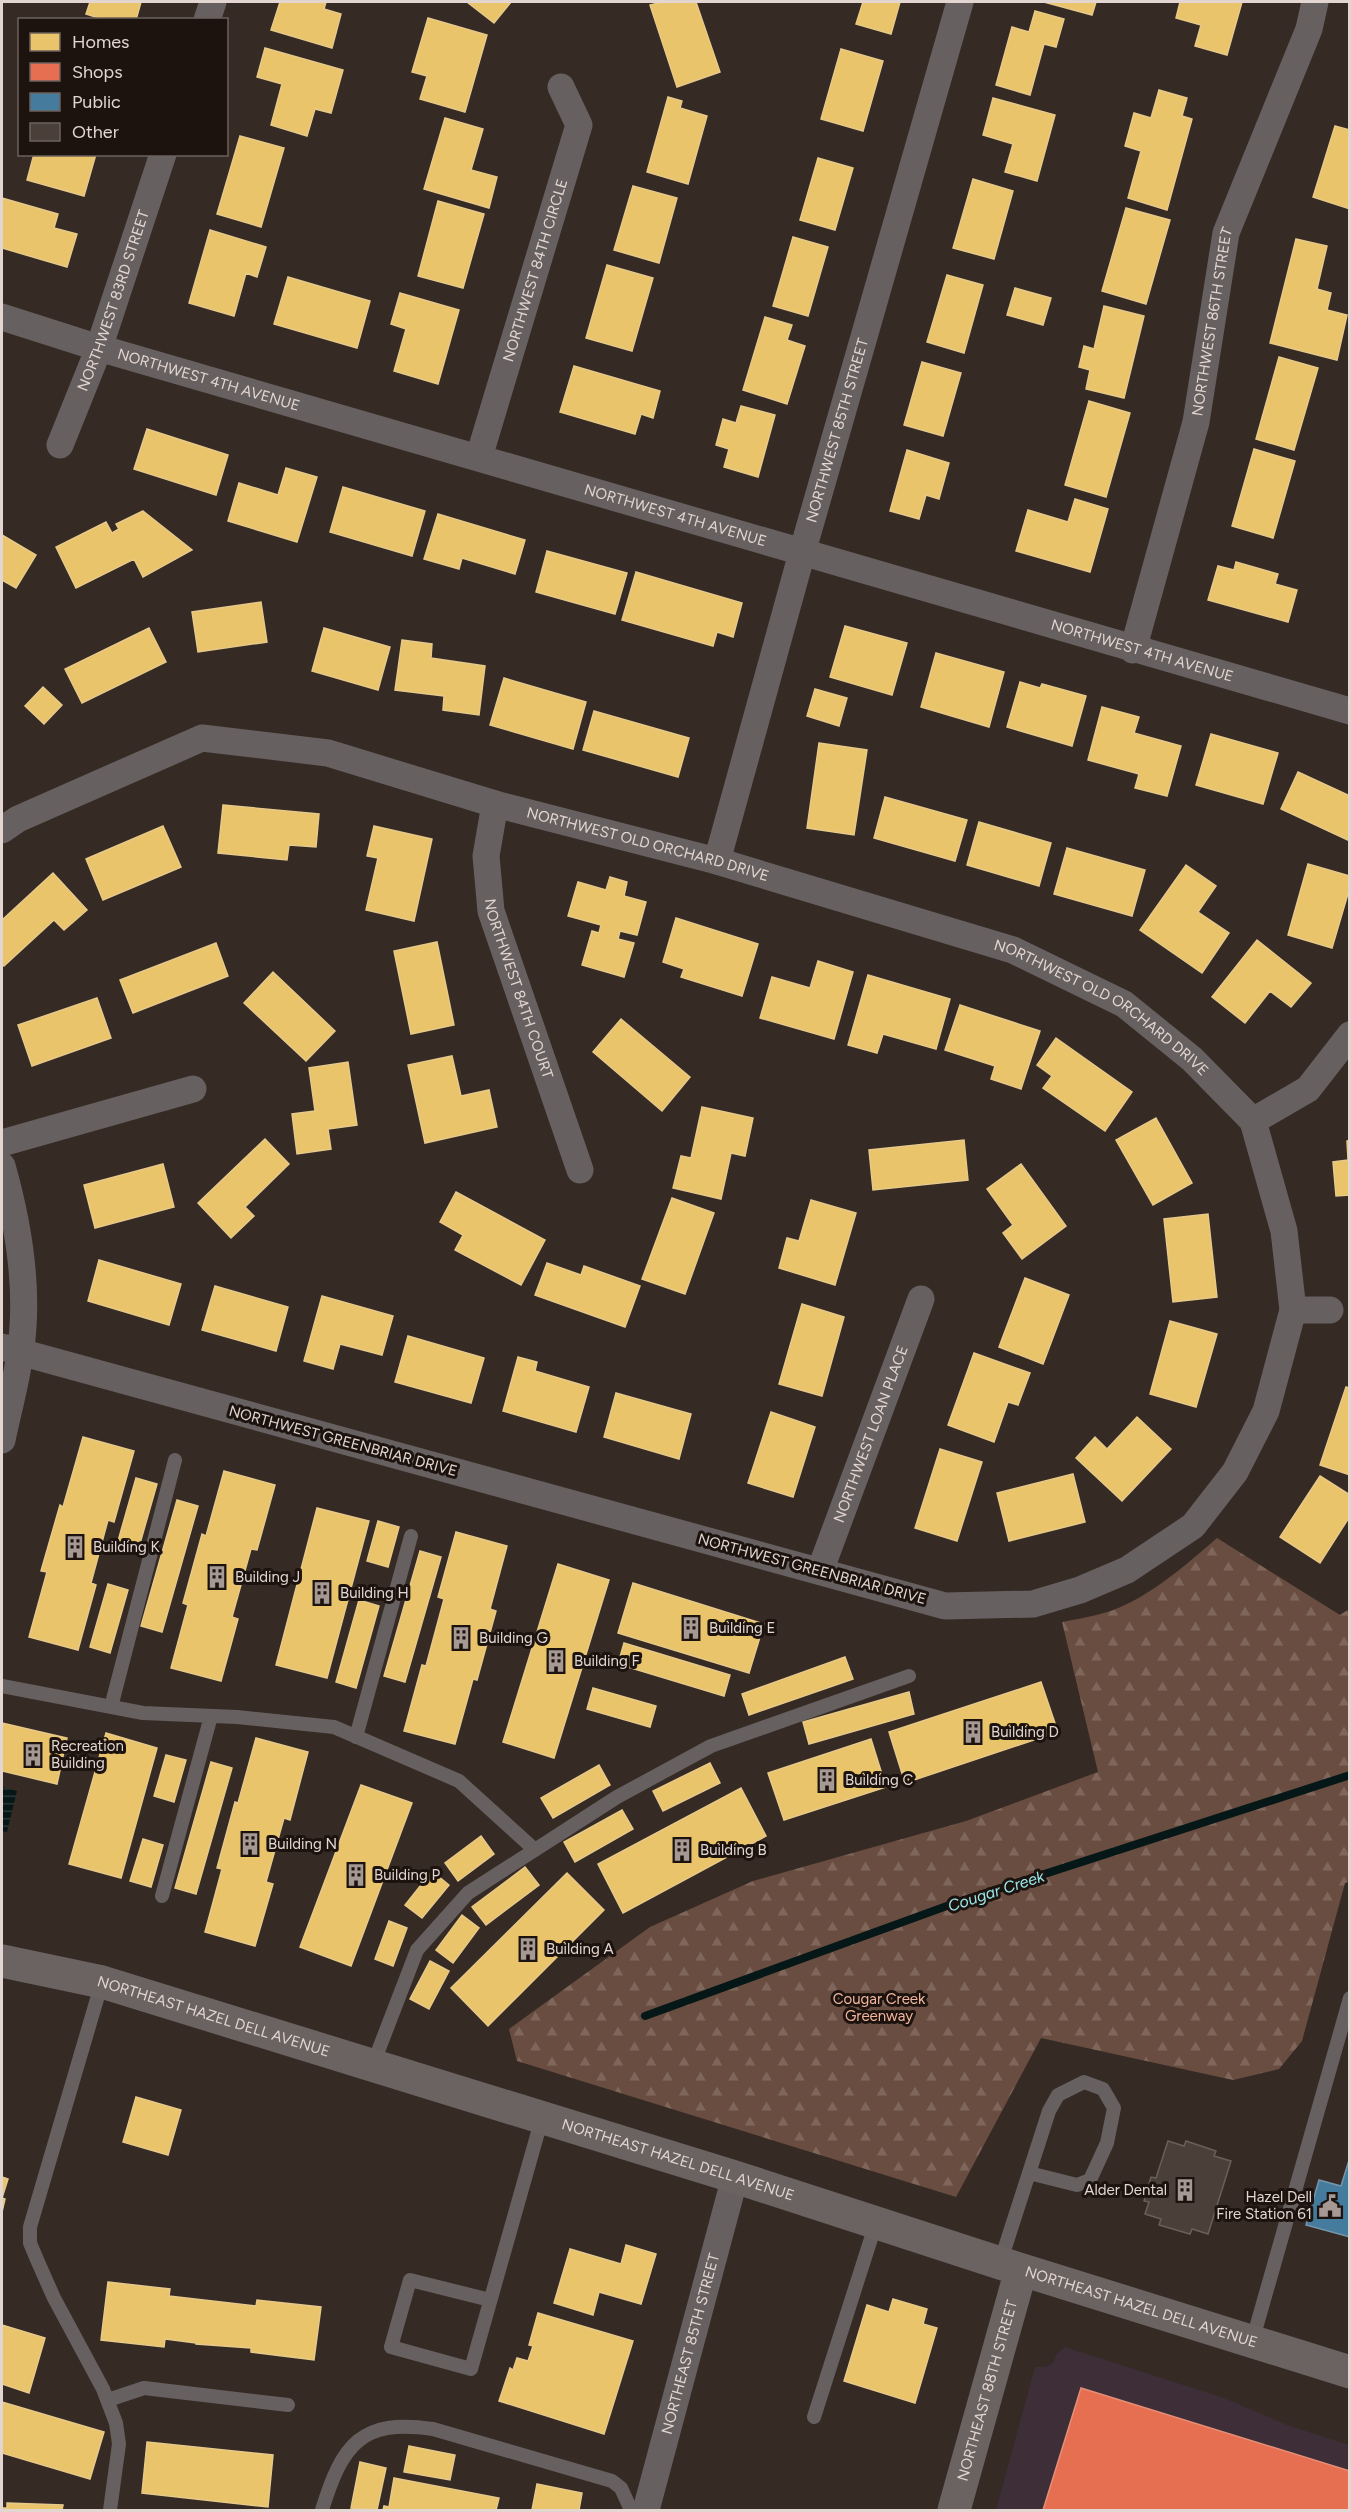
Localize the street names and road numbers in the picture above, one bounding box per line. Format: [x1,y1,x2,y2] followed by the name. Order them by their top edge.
[499,177,571,364] street label: NORTHWEST 84TH CIRCLE
[74,207,153,394] street label: NORTHWEST 83RD STREET
[1188,224,1237,417] street label: NORTHWEST 86TH STREET
[802,336,872,525] street label: NORTHWEST 85TH STREET
[115,345,302,415] street label: NORTHWEST 4TH AVENUE
[582,480,769,550] street label: NORTHWEST 4TH AVENUE
[1049,616,1236,686] street label: NORTHWEST 4TH AVENUE
[525,804,771,885] street label: NORTHWEST OLD ORCHARD DRIVE
[481,898,557,1082] street label: NORTHWEST 84TH COURT
[992,936,1212,1079] street label: NORTHWEST OLD ORCHARD DRIVE
[830,1343,912,1525] street label: NORTHWEST LOAN PLACE
[227,1402,459,1480] street label: NORTHWEST GREENBRIAR DRIVE
[696,1530,928,1608] street label: NORTHWEST GREENBRIAR DRIVE
[95,1972,332,2061] street label: NORTHEAST HAZEL DELL AVENUE
[560,2115,796,2205] street label: NORTHEAST HAZEL DELL AVENUE
[658,2251,723,2436] street label: NORTHEAST 85TH STREET
[1023,2262,1260,2352] street label: NORTHEAST HAZEL DELL AVENUE
[954,2297,1021,2483] street label: NORTHEAST 88TH STREET

